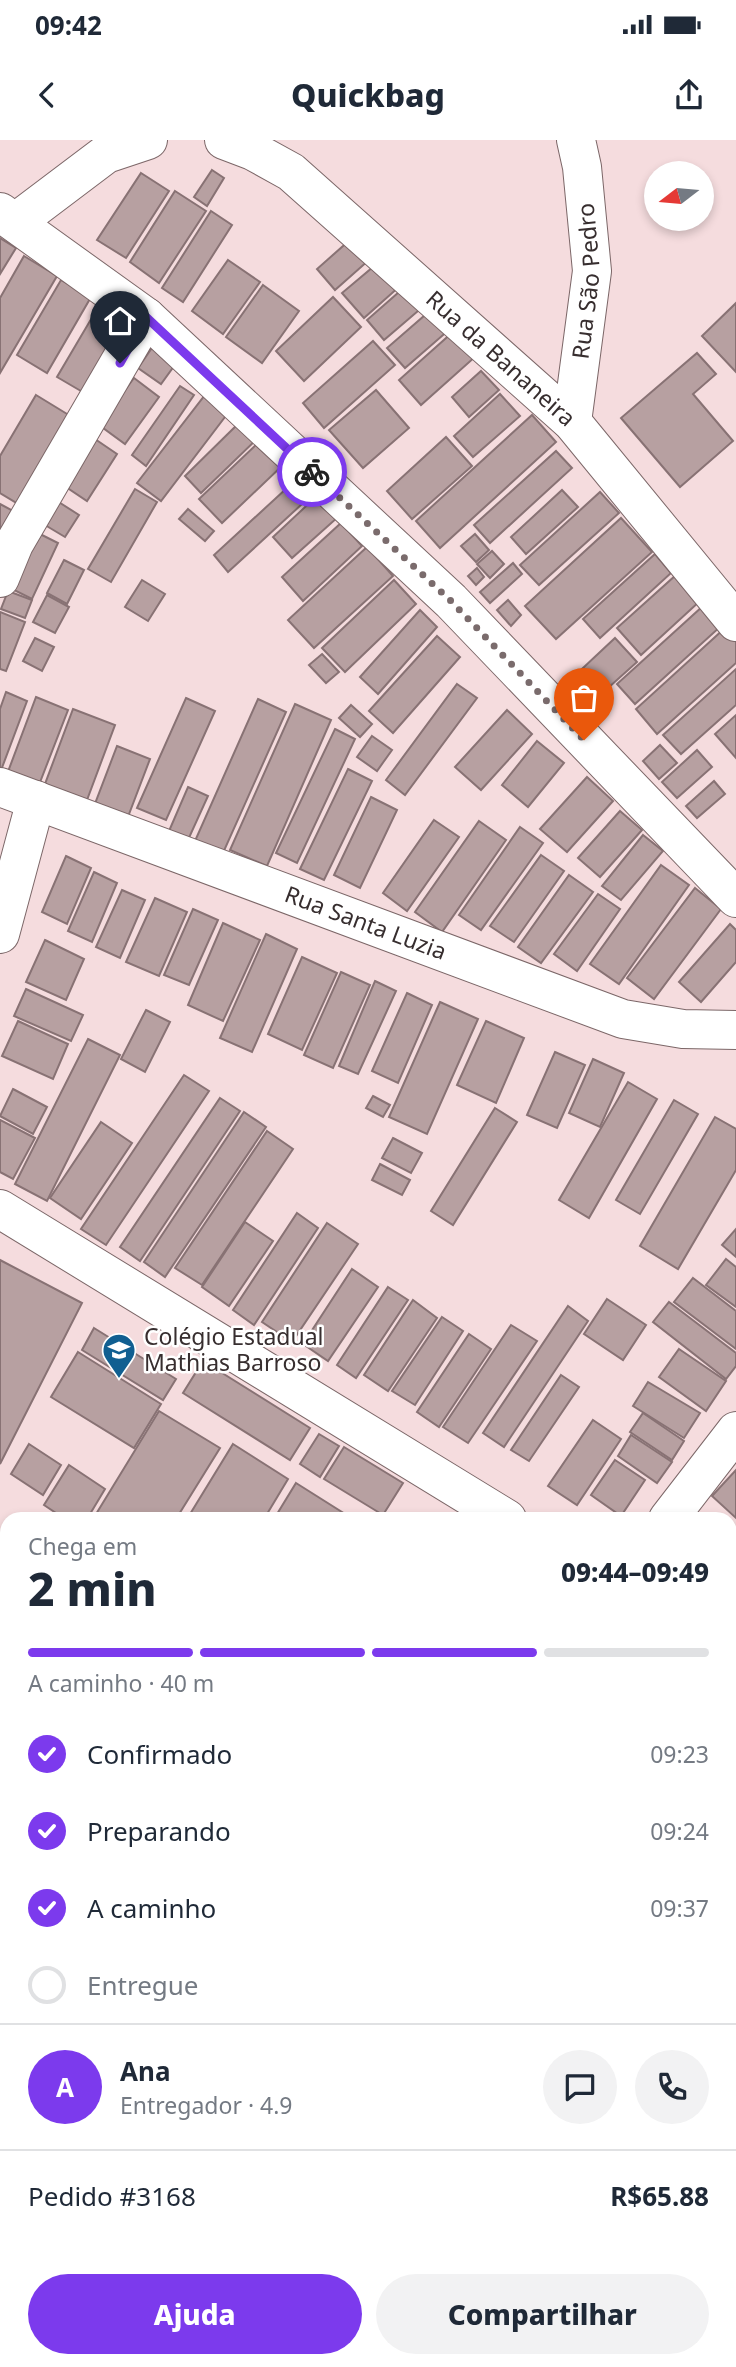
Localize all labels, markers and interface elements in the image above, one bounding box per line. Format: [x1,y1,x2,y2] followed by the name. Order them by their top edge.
[35,7,102,43] text: 09:42
[291,73,445,116] text: Quickbag
[28,76,66,114] icon: back
[670,76,708,114] icon: share
[644,161,714,231] north arrow
[644,161,714,231] map controls
[563,202,607,361] street label: Rua São Pedro
[419,282,583,433] street label: Rua da Bananeira
[90,291,150,363] pin
[101,302,139,340] icon: home
[277,437,347,507] courier
[293,453,331,491] icon: bike
[554,668,614,740] pin
[565,679,603,717] icon: bag
[280,877,451,967] street label: Rua Santa Luzia
[144,1320,324,1378] place label: Colégio Estadual Mathias Barroso
[100,1331,138,1380] school or university icon: Colégio Estadual Mathias Barroso
[28,1530,137,1562] text: Chega em
[561,1554,709,1590] text: 09:44–09:49
[28,1557,157,1619] text: 2 min
[28,1667,214,1699] text: A caminho · 40 m
[28,1735,66,1773] icon: check
[87,1736,232,1772] text: Confirmado
[650,1738,709,1770] text: 09:23
[28,1812,66,1850] icon: check
[87,1813,231,1849] text: Preparando
[650,1815,709,1847] text: 09:24
[28,1889,66,1927] icon: check
[87,1890,216,1926] text: A caminho
[650,1892,709,1924] text: 09:37
[87,1967,199,2003] text: Entregue
[543,2050,617,2124] button: chat
[635,2050,709,2124] button: phone
[120,2053,170,2089] text: Ana
[56,2069,74,2105] text: A
[120,2089,293,2121] text: Entregador · 4.9
[28,2178,196,2214] text: Pedido #3168
[610,2178,709,2214] text: R$65.88
[28,2274,362,2354] button: Ajuda
[376,2274,709,2354] button: Compartilhar

